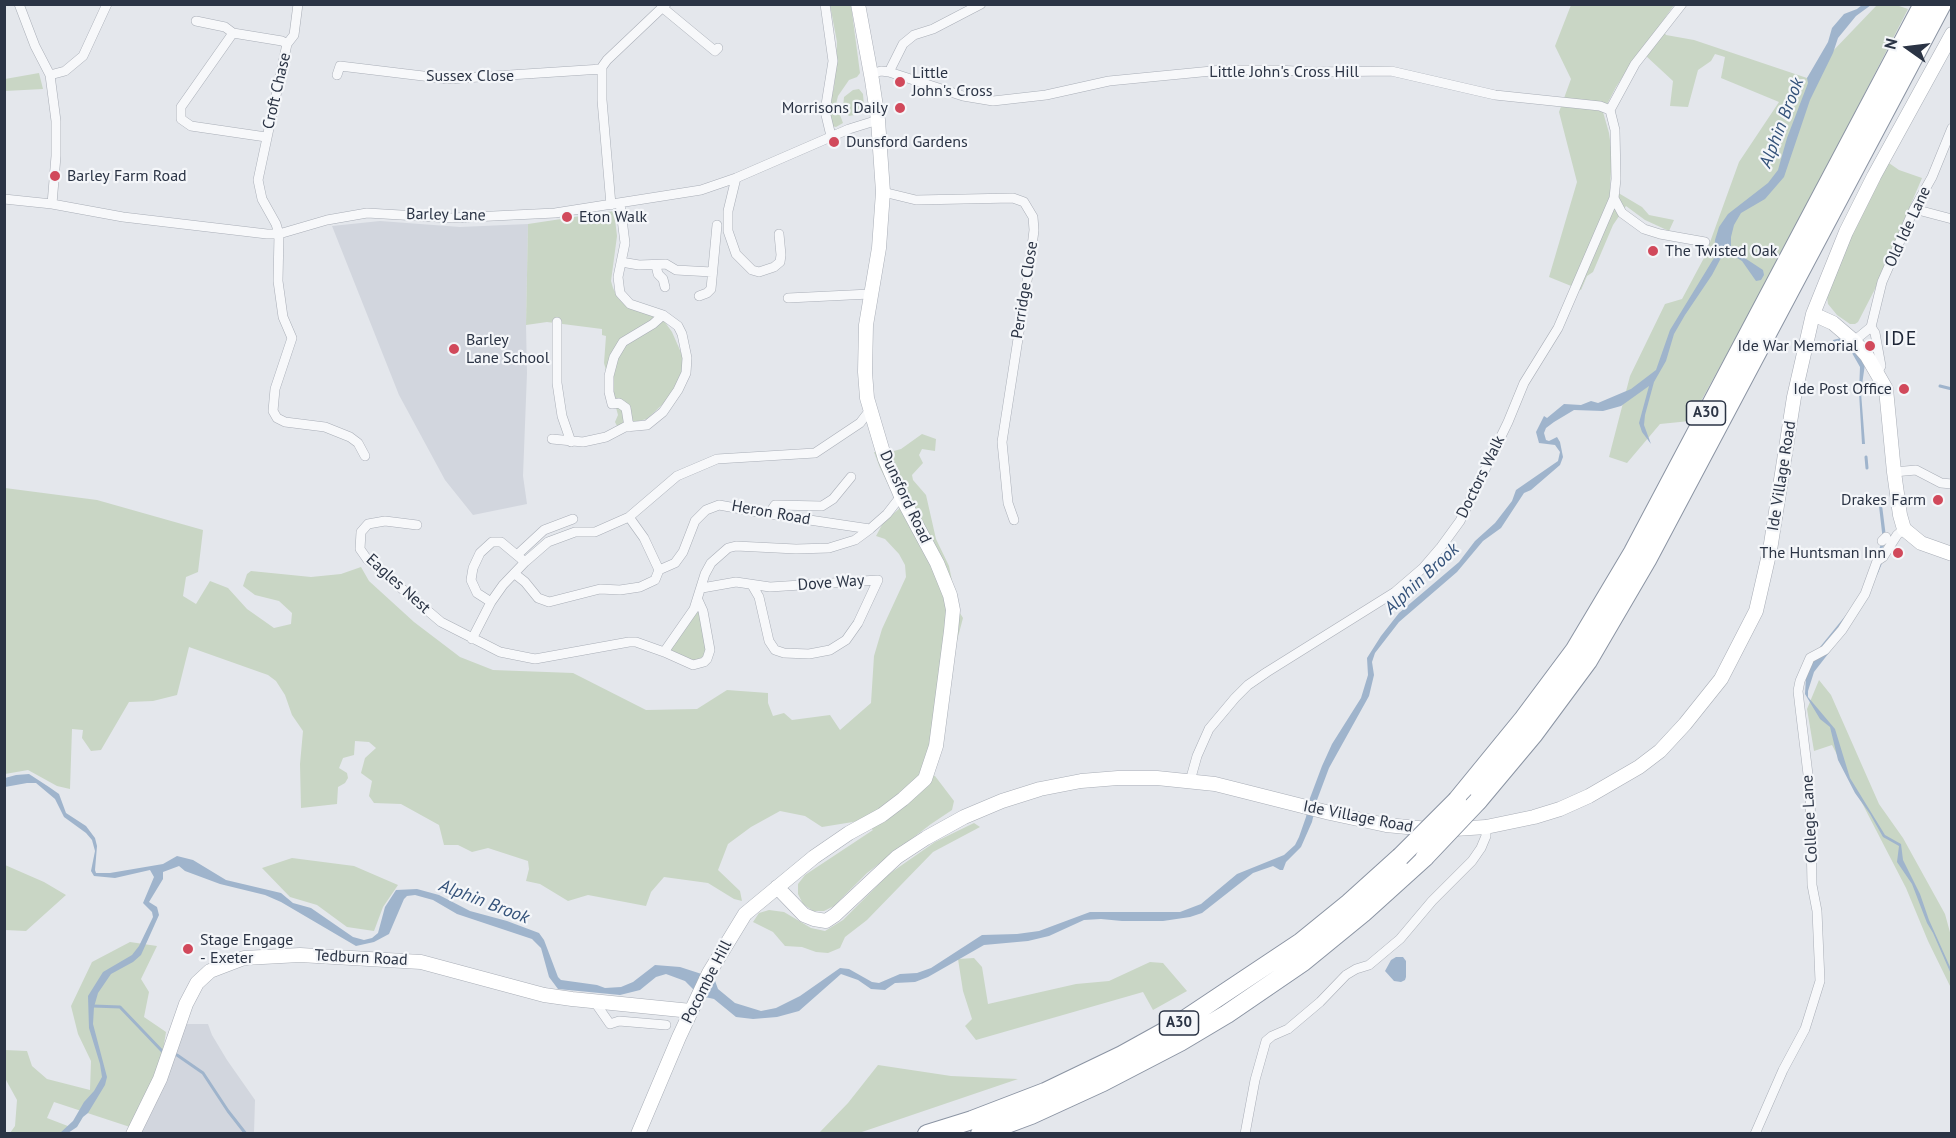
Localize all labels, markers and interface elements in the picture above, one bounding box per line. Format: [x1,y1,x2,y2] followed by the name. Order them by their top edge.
[1878,18,1938,78] north arrow
[1880,36,1902,51] text: N
[259,51,295,131] street label: Croft Chase
[1209,62,1359,82] street label: Little John's Cross Hill
[912,63,993,101] place label: Little John's Cross
[426,66,514,86] street label: Sussex Close
[893,75,907,89] marker: Little John's Cross
[1755,75,1809,171] water label: Alphin Brook
[782,98,888,118] place label: Morrisons Daily
[893,101,907,115] marker: Morrisons Daily
[846,132,968,152] place label: Dunsford Gardens
[827,135,841,149] marker: Dunsford Gardens
[67,166,187,186] place label: Barley Farm Road
[48,169,62,183] marker: Barley Farm Road
[1881,184,1935,270] street label: Old Ide Lane
[406,205,486,225] street label: Barley Lane
[579,207,647,227] place label: Eton Walk
[560,210,574,224] marker: Eton Walk
[1008,240,1042,340] street label: Perridge Close
[1665,241,1777,261] place label: The Twisted Oak
[1646,244,1660,258] marker: The Twisted Oak
[1884,327,1918,351] district label: IDE
[466,330,549,368] place label: Barley Lane School
[1737,336,1858,356] place label: Ide War Memorial
[1863,339,1877,353] marker: Ide War Memorial
[447,342,461,356] marker: Barley Lane School
[1793,379,1892,399] place label: Ide Post Office
[1897,382,1911,396] marker: Ide Post Office
[1686,401,1726,425] road number: A30
[1764,420,1800,532] street label: Ide Village Road
[1453,433,1509,521] street label: Doctors Walk
[875,448,935,546] street label: Dunsford Road
[1841,490,1926,510] place label: Drakes Farm
[1931,493,1945,507] marker: Drakes Farm
[730,497,812,529] street label: Heron Road
[1380,539,1464,619] water label: Alphin Brook
[1760,543,1886,563] place label: The Huntsman Inn
[1891,546,1905,560] marker: The Huntsman Inn
[362,550,434,618] street label: Eagles Nest
[797,571,865,595] street label: Dove Way
[1798,774,1822,864] street label: College Lane
[1302,797,1414,837] street label: Ide Village Road
[436,875,532,929] water label: Alphin Brook
[200,930,293,968] place label: Stage Engage - Exeter
[678,937,736,1027] street label: Pocombe Hill
[181,942,195,956] marker: Stage Engage - Exeter
[314,946,408,970] street label: Tedburn Road
[1160,1011,1198,1035] road number: A30

